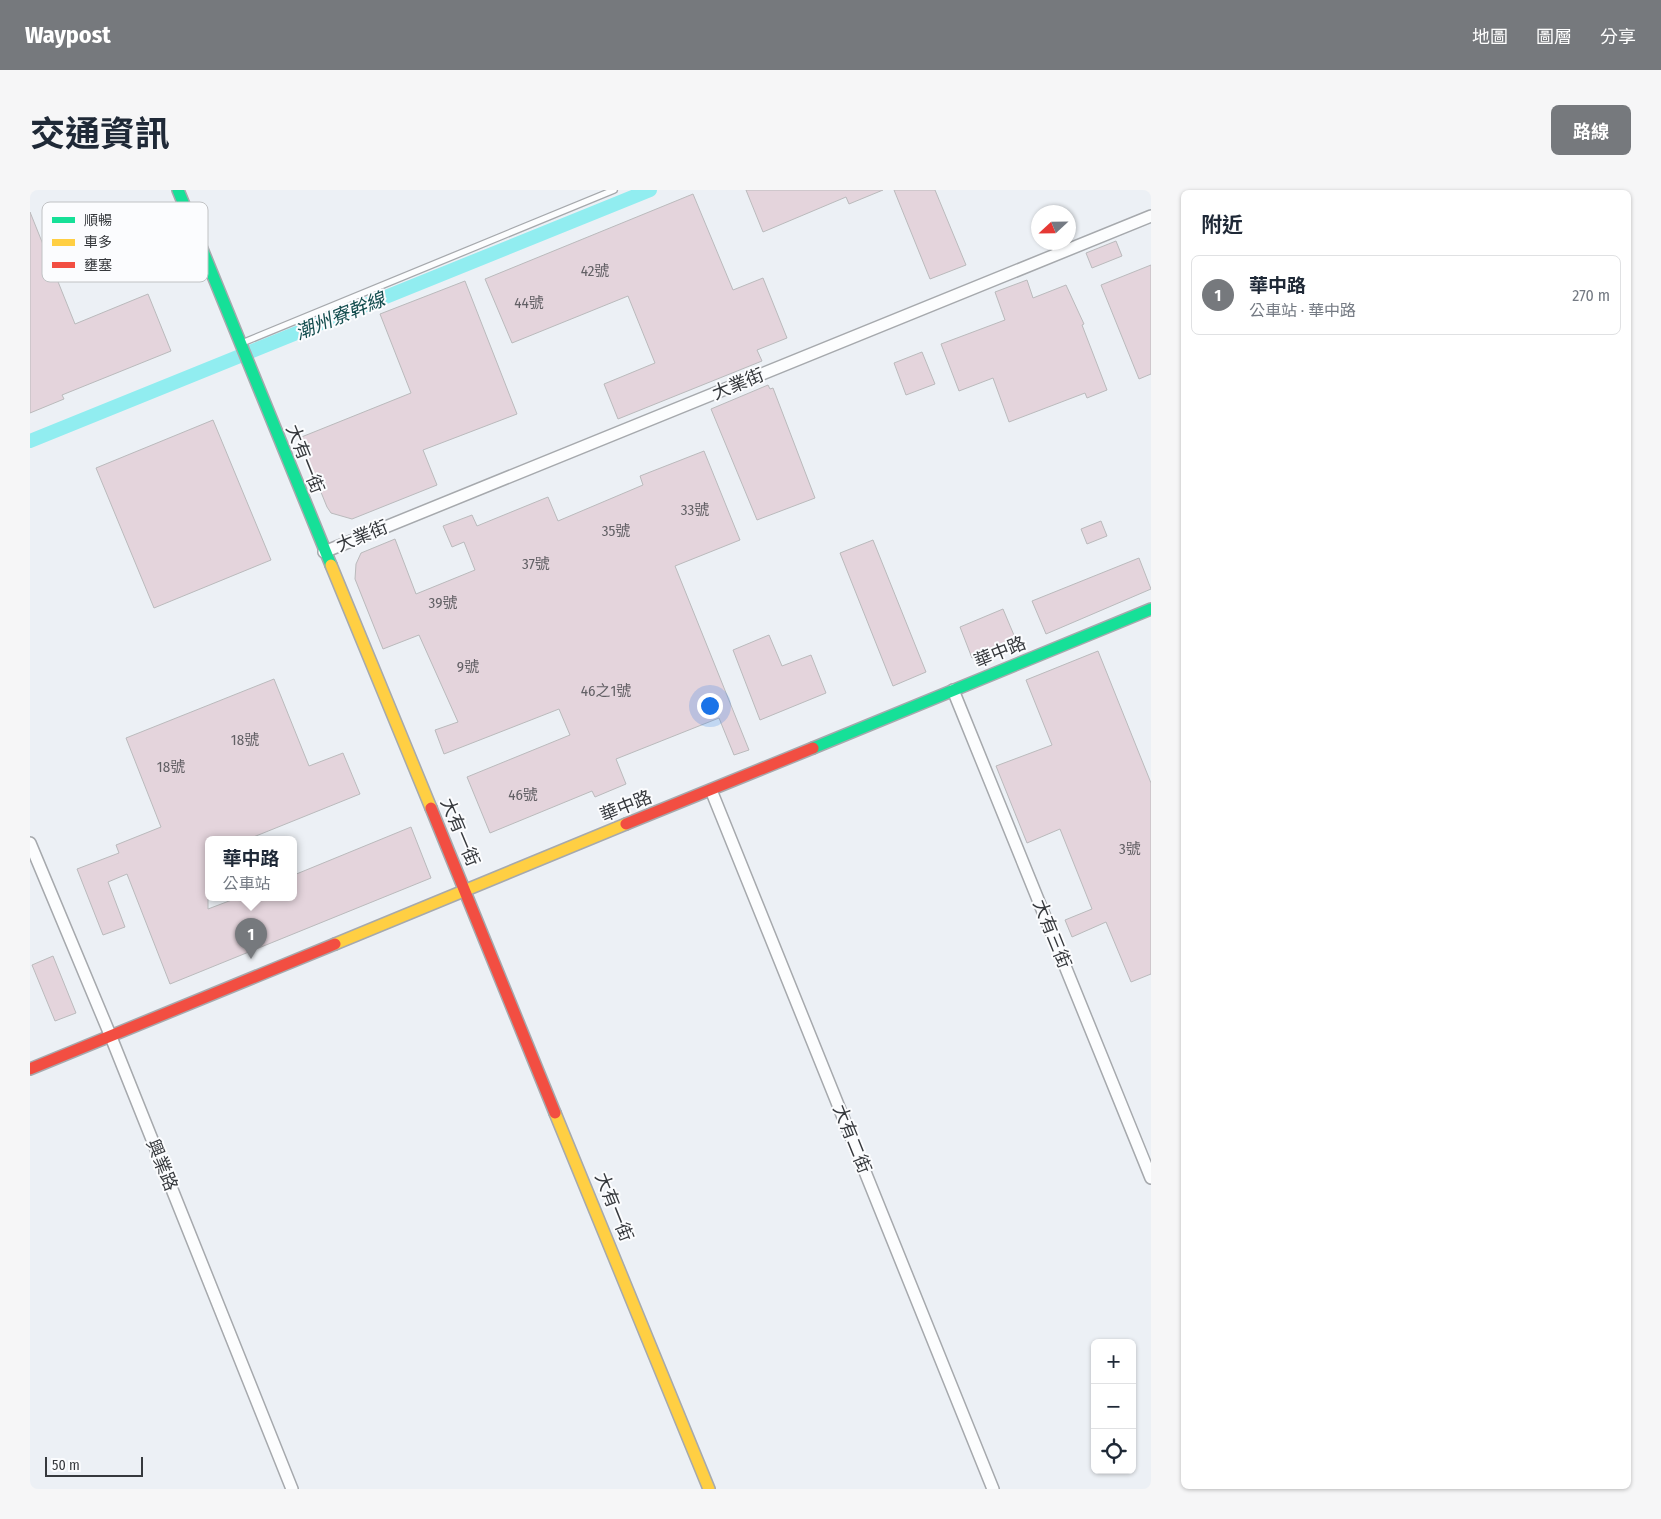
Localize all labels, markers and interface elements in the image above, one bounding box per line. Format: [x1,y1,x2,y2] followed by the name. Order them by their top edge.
[25,21,111,49] text: Waypost
[1472,26,1508,48] text: 地圖
[1536,26,1572,48] text: 圖層
[1600,26,1636,48] text: 分享
[1551,105,1631,155] button: 路線
[30,113,170,155] text: 交通資訊
[42,202,208,282] legend
[1031,205,1076,250] north arrow
[84,212,112,229] text: 順暢
[1201,212,1243,238] text: 附近
[84,234,112,251] text: 車多
[84,257,112,274] text: 壅塞
[581,262,609,280] house number: 42號
[1249,274,1306,297] text: 華中路
[1215,286,1221,305] text: 1
[1572,286,1610,305] text: 270 m
[292,287,390,344] water label: 潮州寮幹線
[514,294,544,312] house number: 44號
[1249,301,1356,320] text: 公車站 · 華中路
[709,364,767,404] street label: 大業街
[281,422,329,496] street label: 大有一街
[681,501,709,519] house number: 33號
[333,516,391,556] street label: 大業街
[602,522,630,540] house number: 35號
[522,555,550,573] house number: 37號
[429,594,457,612] house number: 39號
[971,632,1029,672] street label: 華中路
[457,658,479,676] house number: 9號
[581,682,631,700] house number: 46之1號
[697,693,723,719] your location
[231,731,259,749] house number: 18號
[157,758,185,776] house number: 18號
[508,786,538,804] house number: 46號
[597,786,655,826] street label: 華中路
[436,795,484,869] street label: 大有一街
[205,836,297,901] popup
[1119,840,1141,858] house number: 3號
[222,847,280,870] text: 華中路
[222,874,271,893] text: 公車站
[1028,897,1076,971] street label: 大有三街
[235,918,267,959] pin: 1
[828,1102,876,1176] street label: 大有二街
[142,1136,182,1194] street label: 興業路
[590,1170,638,1244] street label: 大有一街
[1091,1339,1136,1474] map controls
[1091,1339,1136,1384] button: +
[1091,1384,1136,1429] button: −
[1091,1429,1136,1474] button: locate
[45,1454,142,1477] scale bar
[52,1457,80,1474] text: 50 m

